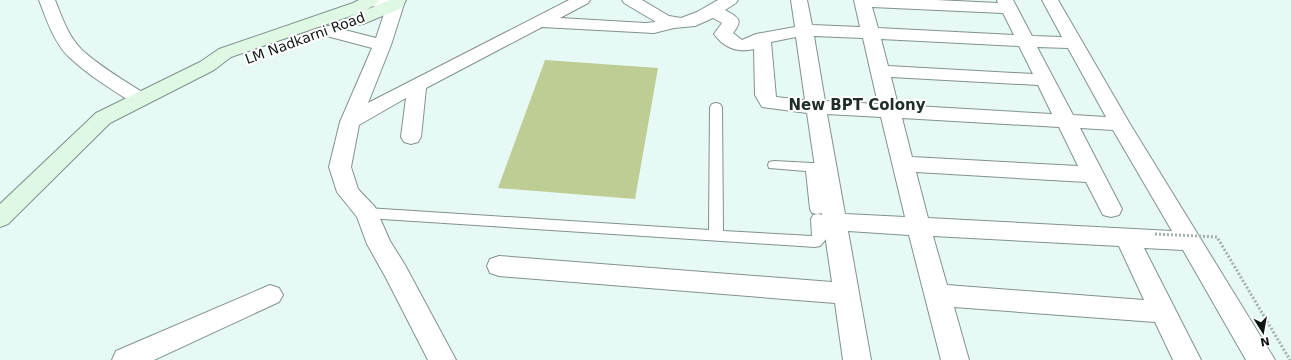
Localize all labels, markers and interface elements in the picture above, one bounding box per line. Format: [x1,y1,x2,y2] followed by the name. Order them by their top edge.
[243,9,367,67] street label: LM Nadkarni Road
[789,96,926,114] district label: New BPT Colony
[1243,312,1283,352] north arrow
[1259,334,1271,349] text: N

